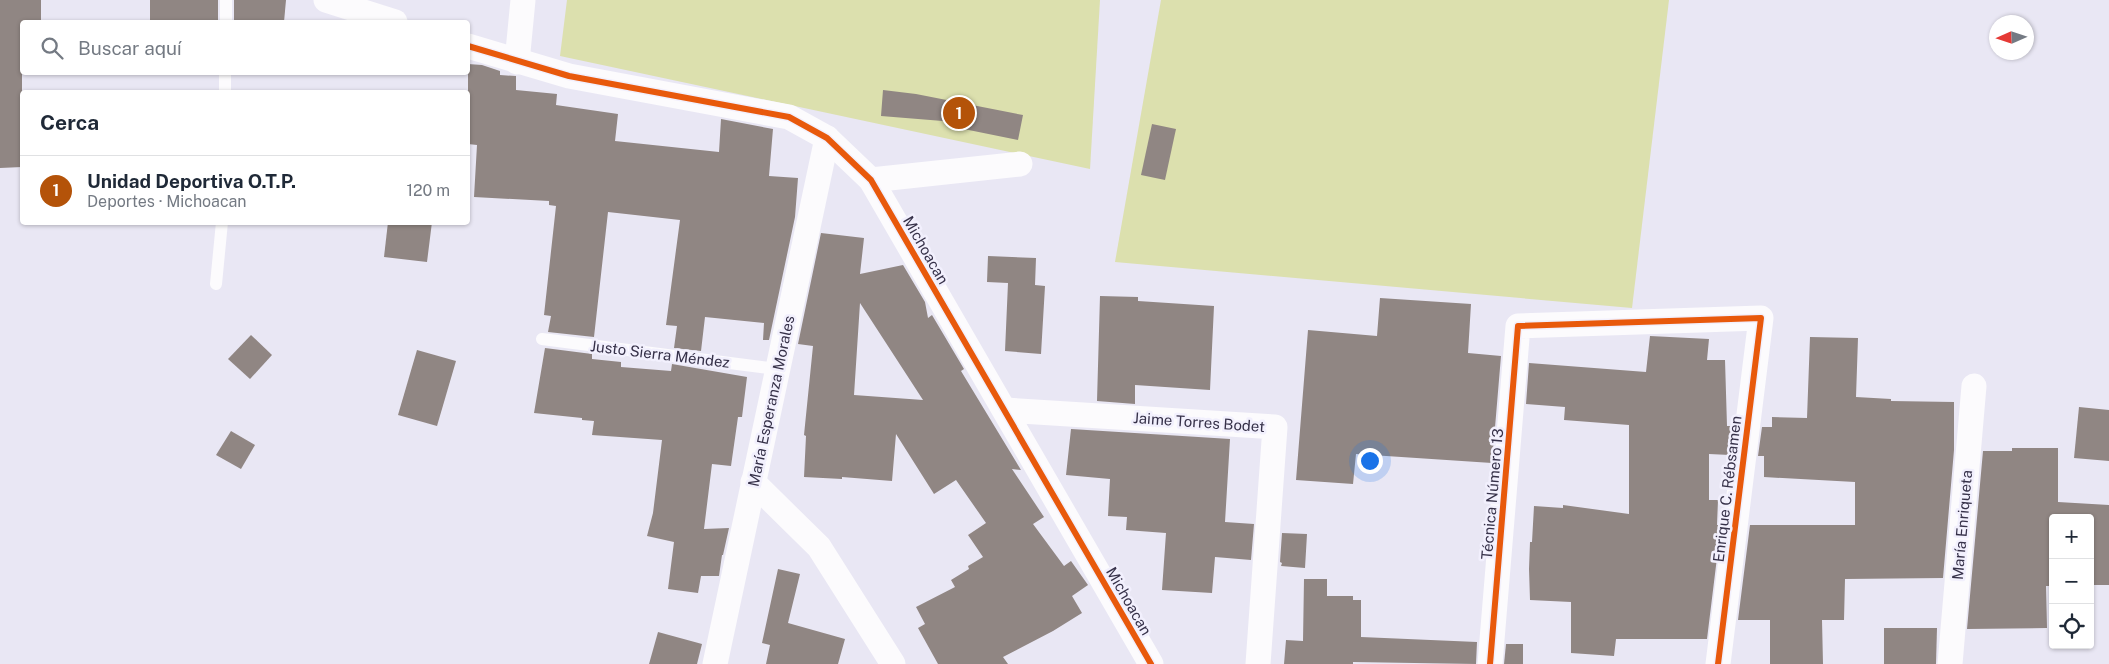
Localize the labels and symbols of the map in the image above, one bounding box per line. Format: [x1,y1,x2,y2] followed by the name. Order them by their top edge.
[1989,15,2034,60] north arrow
[943,94,975,132] pin: 1
[900,213,952,287] street label: Michoacan
[745,314,797,488] street label: María Esperanza Morales
[589,337,731,371] street label: Justo Sierra Méndez
[1133,409,1266,435] street label: Jaime Torres Bodet
[1710,415,1744,563] street label: Enrique C. Rébsamen
[1478,428,1506,560] street label: Técnica Número 13
[1357,448,1383,474] your location
[1949,469,1975,581] street label: María Enriqueta
[1103,564,1155,638] street label: Michoacan

